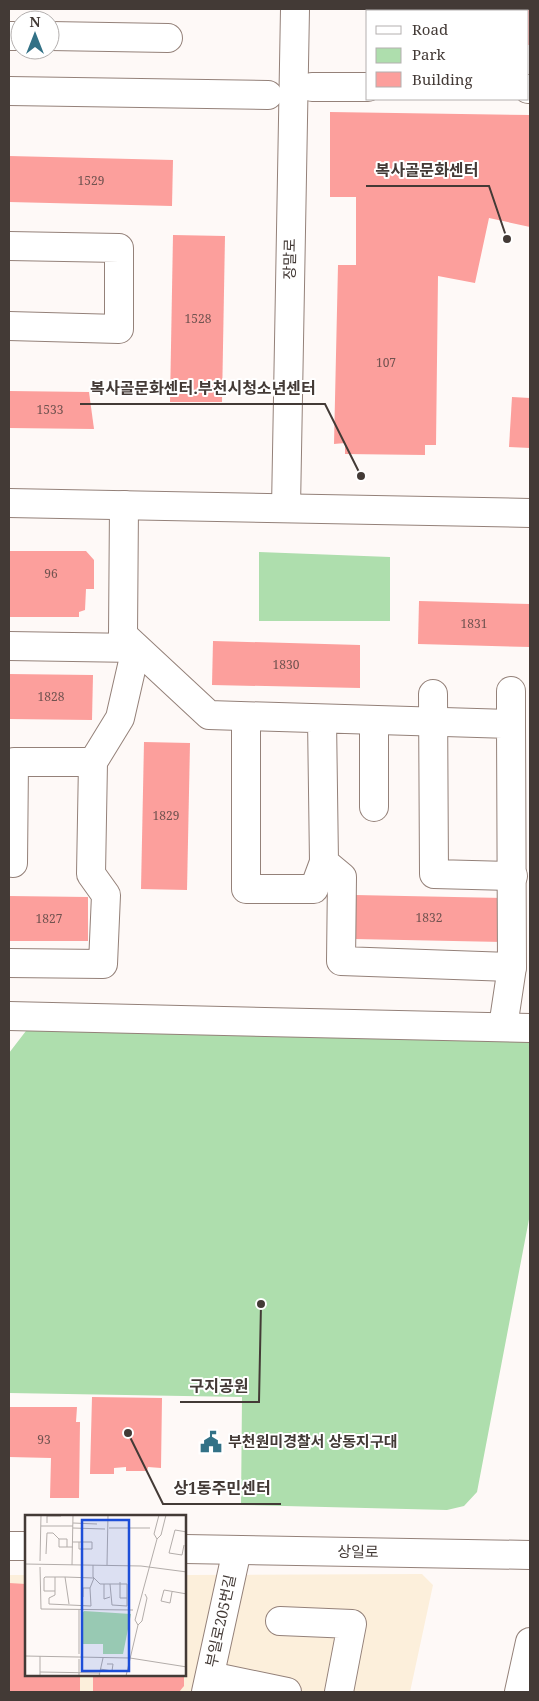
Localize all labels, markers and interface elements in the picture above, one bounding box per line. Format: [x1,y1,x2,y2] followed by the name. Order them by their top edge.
[10,10,60,60] north arrow
[366,10,529,100] legend
[29,12,41,31] text: N
[412,19,448,39] text: Road
[412,44,446,64] text: Park
[412,69,473,89] text: Building
[366,155,489,186] callout: 복사골문화센터
[375,159,479,181] text: 복사골문화센터
[78,172,104,189] house number: 1529
[279,238,299,280] street label: 장말로
[185,310,212,327] house number: 1528
[376,354,396,371] house number: 107
[80,373,325,404] callout: 복사골문화센터.부천시청소년센터
[90,377,316,399] text: 복사골문화센터.부천시청소년센터
[37,401,64,418] house number: 1533
[44,565,58,582] house number: 96
[461,615,487,632] house number: 1831
[273,656,300,673] house number: 1830
[38,688,65,705] house number: 1828
[153,807,179,824] house number: 1829
[416,909,442,926] house number: 1832
[36,910,63,927] house number: 1827
[180,1371,259,1402] callout: 구지공원
[190,1375,248,1397] text: 구지공원
[198,1429,224,1455] public building icon: 부천원미경찰서 상동지구대
[37,1431,51,1448] house number: 93
[228,1431,398,1451] place label: 부천원미경찰서 상동지구대
[163,1473,281,1504] callout: 상1동주민센터
[173,1477,271,1499] text: 상1동주민센터
[25,1515,186,1676] inset map
[337,1541,379,1561] street label: 상일로
[200,1573,240,1669] street label: 부일로205번길

